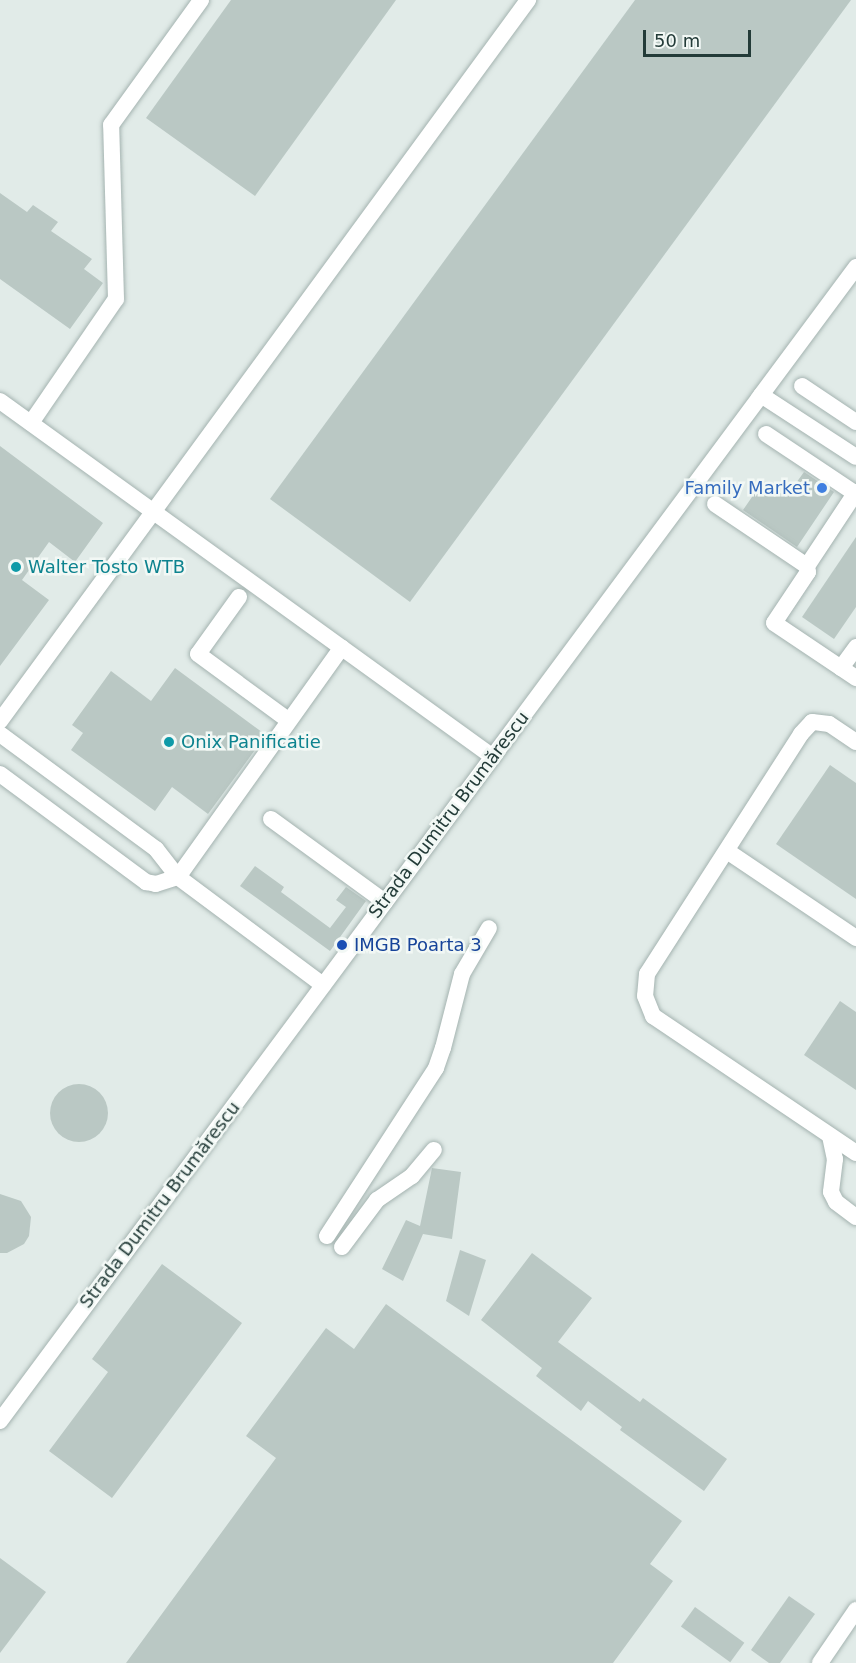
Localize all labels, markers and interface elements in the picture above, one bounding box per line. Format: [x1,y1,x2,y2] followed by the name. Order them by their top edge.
[646,18,754,56] scale bar
[654,30,700,51] text: 50 m
[684,477,810,499] place label: Family Market
[815,481,829,495] marker: Family Market
[28,556,185,578] place label: Walter Tosto WTB
[9,560,23,574] marker: Walter Tosto WTB
[364,707,534,923] street label: Strada Dumitru Brumărescu
[181,731,321,753] place label: Onix Panificatie
[162,735,176,749] marker: Onix Panificatie
[354,934,482,956] place label: IMGB Poarta 3
[335,938,349,952] marker: IMGB Poarta 3
[75,1097,245,1313] street label: Strada Dumitru Brumărescu

